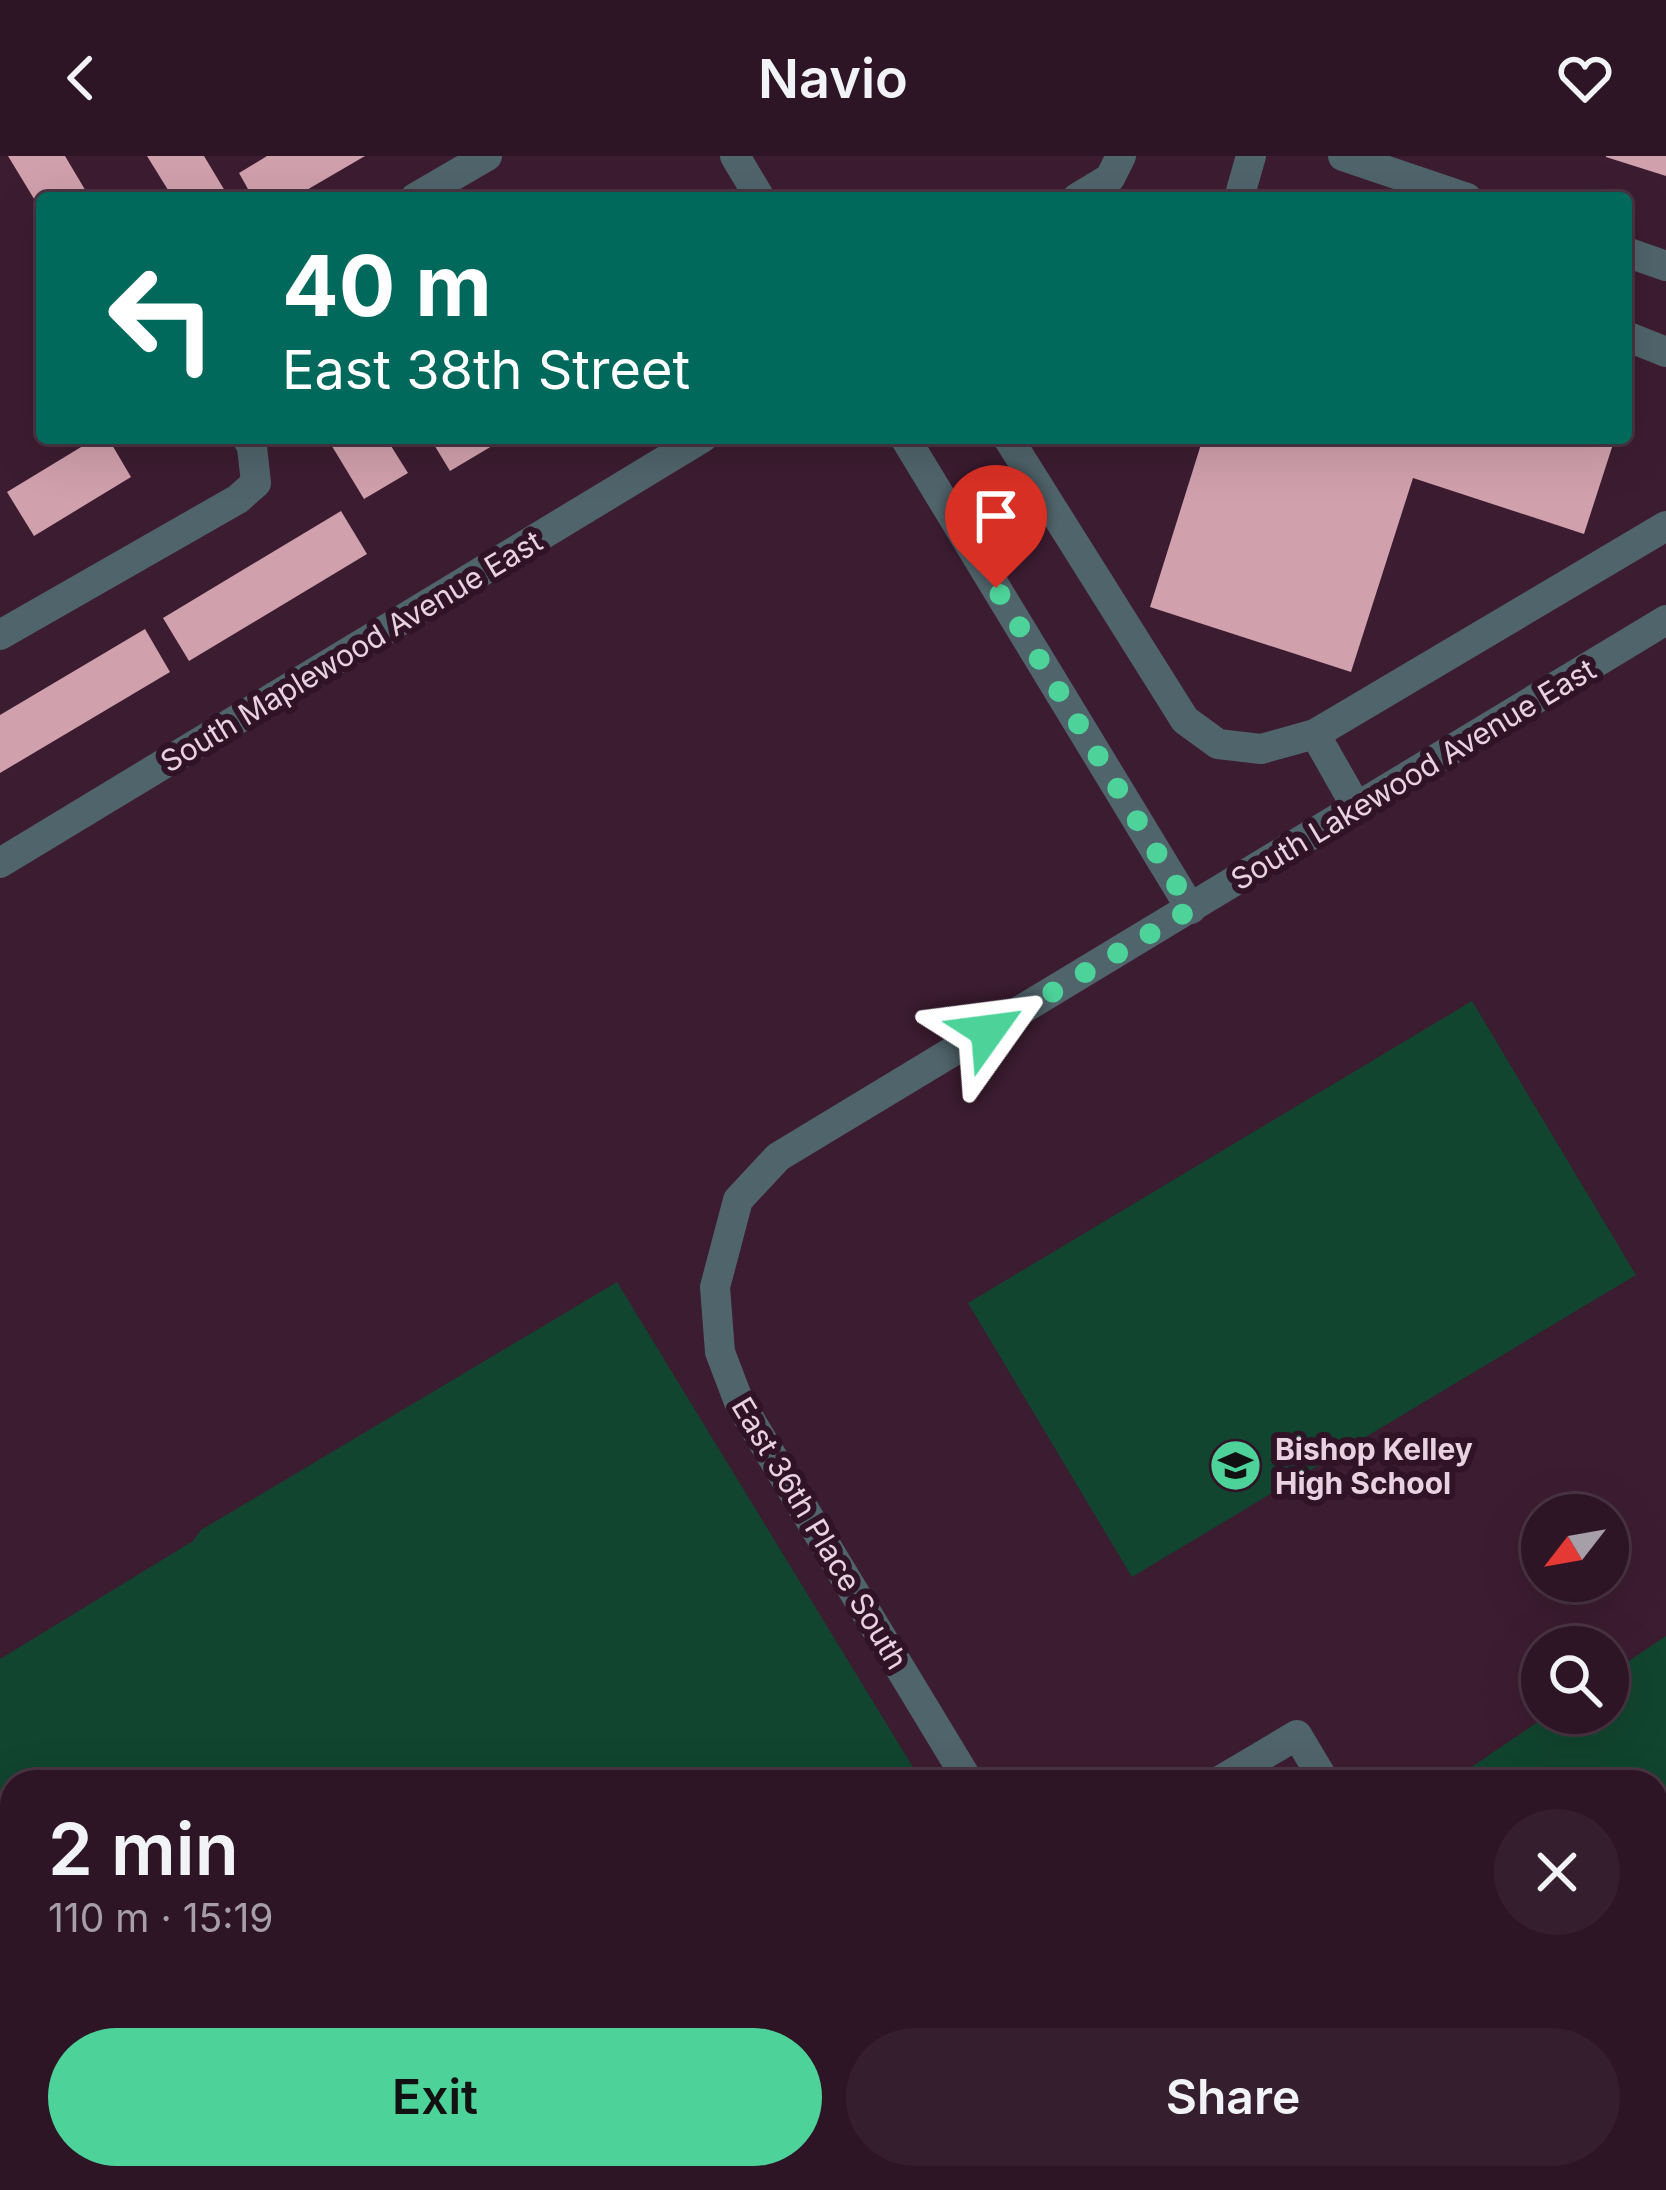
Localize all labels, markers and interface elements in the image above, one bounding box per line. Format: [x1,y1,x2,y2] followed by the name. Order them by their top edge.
[48,45,114,111] icon: back
[1552,45,1618,111] icon: heart
[758,46,908,111] text: Navio
[282,235,492,336] text: 40 m
[84,240,240,396] icon: left
[282,337,690,402] text: East 38th Street
[945,465,1047,588] pin
[963,483,1029,549] icon: arrive
[154,523,548,779] street label: South Maplewood Avenue East
[1224,651,1602,897] street label: South Lakewood Avenue East
[925,968,1051,1094] position arrow
[724,1390,916,1676] street label: East 36th Place South
[1275,1431,1473,1501] place label: Bishop Kelley High School
[1208,1438,1264,1494] school or university icon: Bishop Kelley High School
[1521,1494,1629,1602] north arrow
[1521,1494,1629,1734] map controls
[1521,1626,1629,1734] button: search
[48,1805,239,1892] text: 2 min
[1494,1809,1620,1935] button: close
[48,1894,274,1941] text: 110 m · 15:19
[48,2028,822,2166] button: Exit
[846,2028,1620,2166] button: Share

